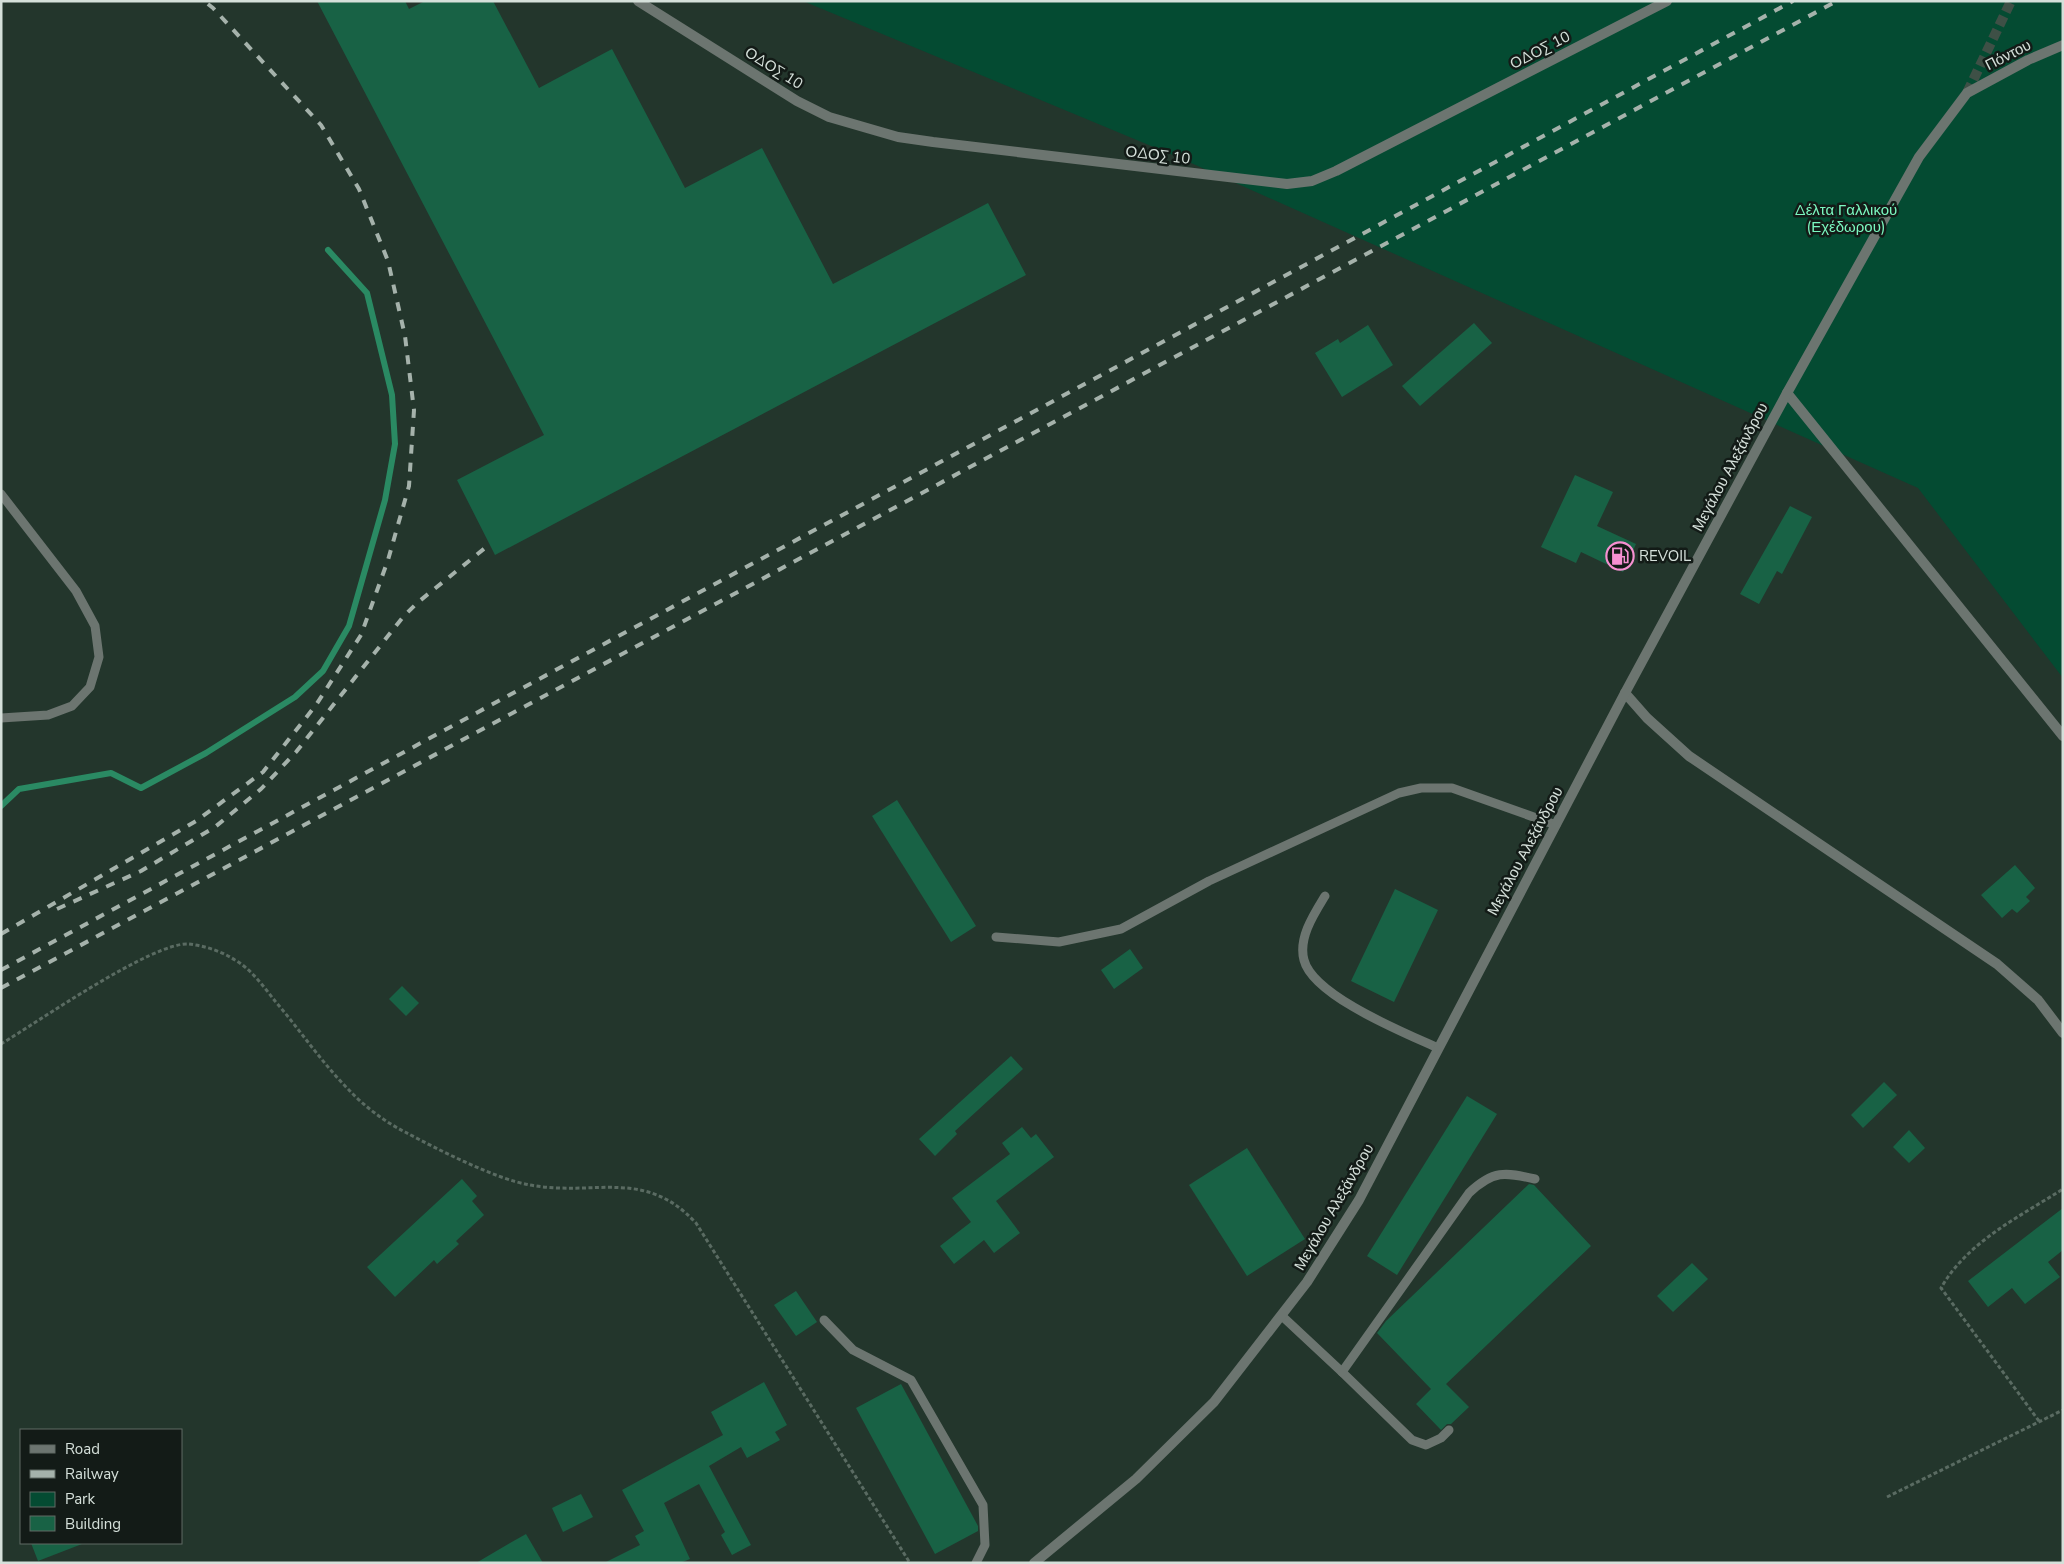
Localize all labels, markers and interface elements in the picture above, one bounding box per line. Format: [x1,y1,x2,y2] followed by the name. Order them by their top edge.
[1506,26,1574,74] street label: ΟΔΟΣ 10
[1982,35,2034,75] street label: Πόντου
[741,42,807,94] street label: ΟΔΟΣ 10
[1124,141,1192,169] street label: ΟΔΟΣ 10
[1795,200,1897,237] park label: Δέλτα Γαλλικού (Εχέδωρου)
[1688,399,1772,535] street label: Μεγάλου Αλεξάνδρου
[1605,541,1635,571] fuel station icon: REVOIL
[1639,546,1691,566] place label: REVOIL
[1483,783,1567,919] street label: Μεγάλου Αλεξάνδρου
[1290,1140,1378,1274] street label: Μεγάλου Αλεξάνδρου
[20,1429,182,1544] legend
[65,1439,100,1459] text: Road
[65,1464,119,1484] text: Railway
[65,1489,95,1509] text: Park
[65,1514,121,1534] text: Building

